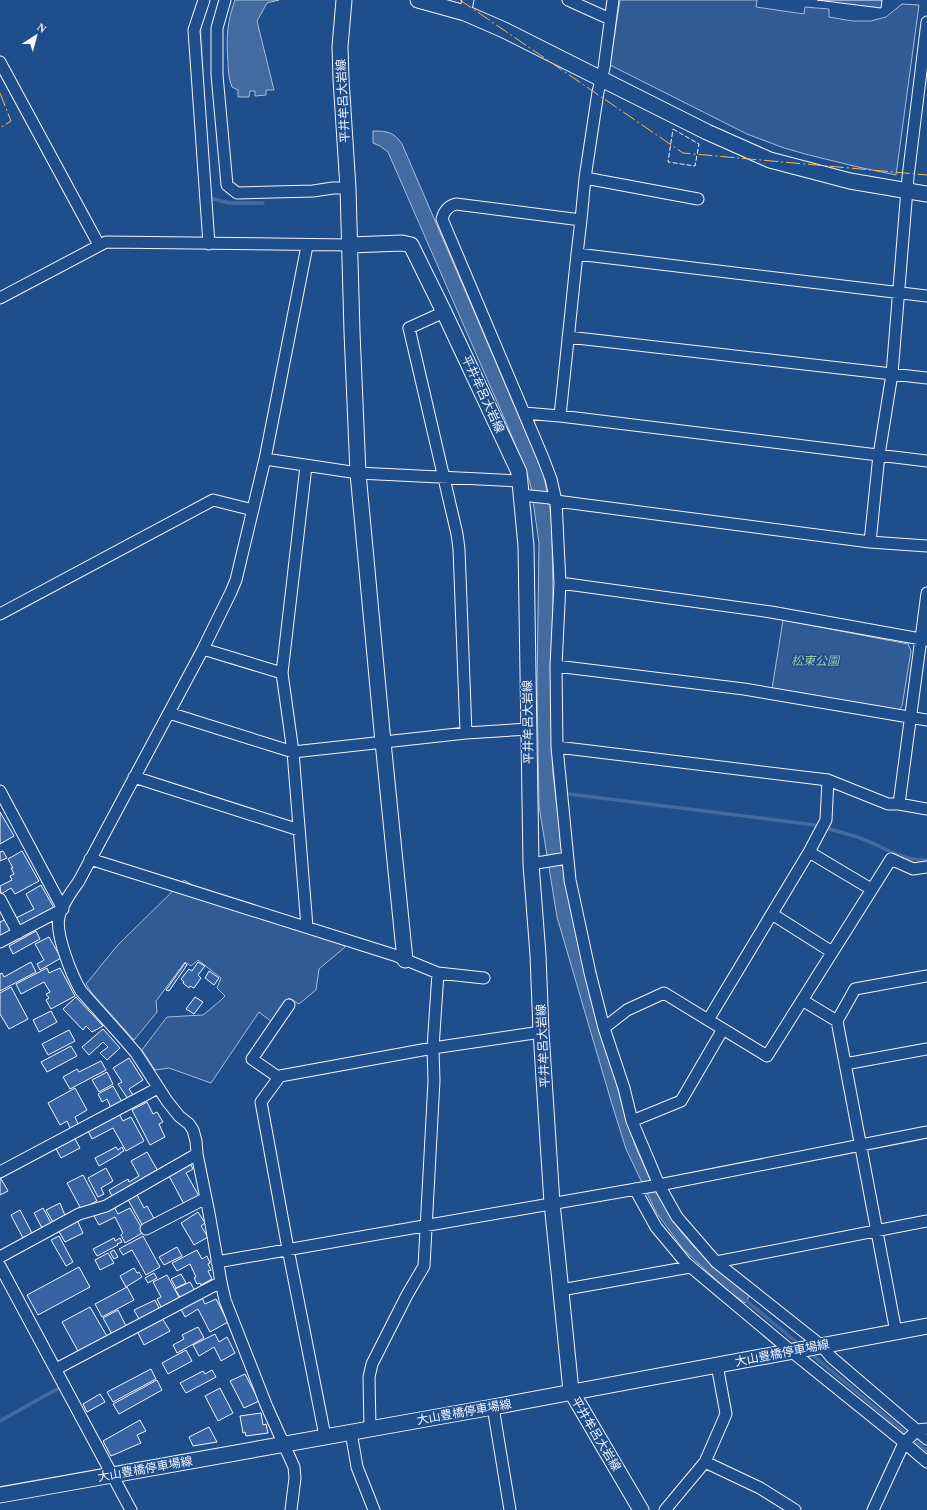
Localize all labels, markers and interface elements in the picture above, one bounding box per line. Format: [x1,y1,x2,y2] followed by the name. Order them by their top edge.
[16,16,56,56] north arrow
[35,21,49,35] text: N
[334,59,352,143] street label: 平井牟呂大岩線
[459,353,507,435] street label: 平井牟呂大岩線
[791,654,841,668] park label: 松東公園
[520,680,536,764] street label: 平井牟呂大岩線
[534,1004,552,1088] street label: 平井牟呂大岩線
[734,1337,830,1369] street label: 大山豊橋停車場線
[568,1394,624,1474] street label: 平井牟呂大岩線
[416,1397,512,1427] street label: 大山豊橋停車場線
[97,1454,193,1484] street label: 大山豊橋停車場線

